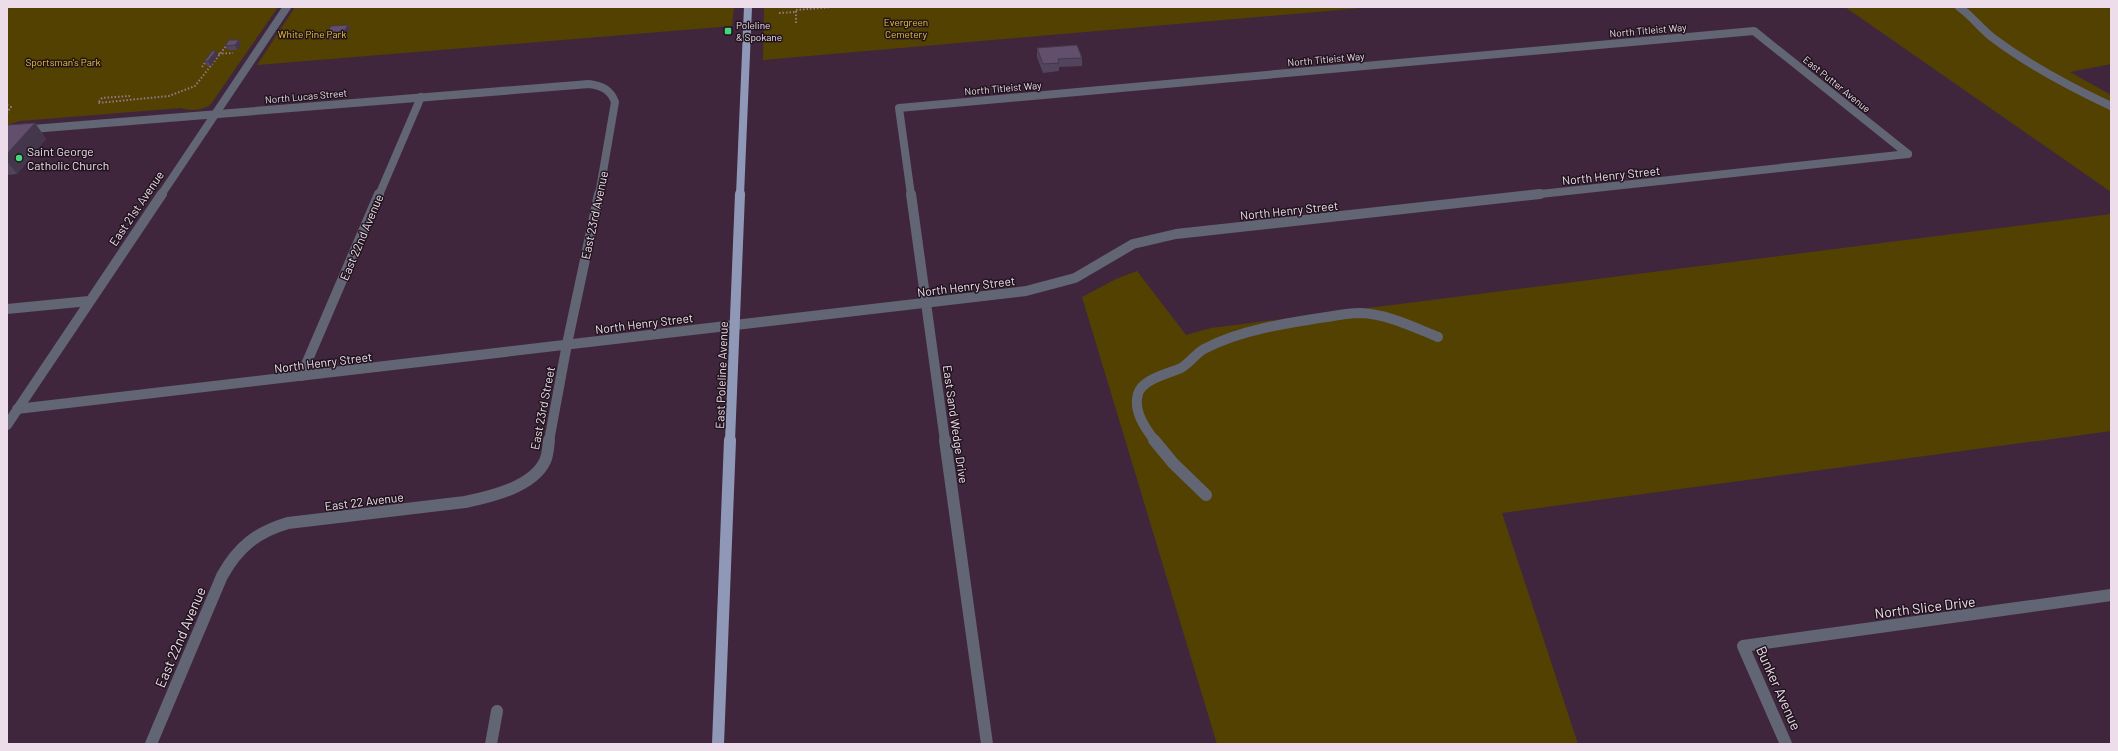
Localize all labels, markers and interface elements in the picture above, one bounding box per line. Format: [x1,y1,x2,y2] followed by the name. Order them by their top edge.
[884,16,928,40] park label: Evergreen Cemetery
[736,19,782,43] place label: Poleline & Spokane
[1609,21,1687,39] street label: North Titleist Way
[723,26,733,36] marker: Poleline & Spokane
[278,28,346,40] park label: White Pine Park
[1287,50,1365,68] street label: North Titleist Way
[1801,53,1873,115] street label: East Putter Avenue
[26,56,100,68] park label: Sportsman's Park
[964,79,1042,97] street label: North Titleist Way
[264,86,348,106] street label: North Lucas Street
[27,144,109,172] place label: Saint George Catholic Church
[14,153,24,163] marker: Saint George Catholic Church
[1561,163,1661,187] street label: North Henry Street
[106,168,166,248] street label: East 21st Avenue
[578,170,610,260] street label: East 23rd Avenue
[337,192,385,282] street label: East 22nd Avenue
[1239,198,1339,222] street label: North Henry Street
[916,273,1016,299] street label: North Henry Street
[594,310,694,336] street label: North Henry Street
[712,321,730,429] street label: East Poleline Avenue
[273,349,373,375] street label: North Henry Street
[941,364,971,484] street label: East Sand Wedge Drive
[527,365,557,451] street label: East 23rd Street
[324,489,404,513] street label: East 22 Avenue
[151,584,209,690] street label: East 22nd Avenue
[1874,592,1976,622] street label: North Slice Drive
[1753,643,1805,733] street label: Bunker Avenue

